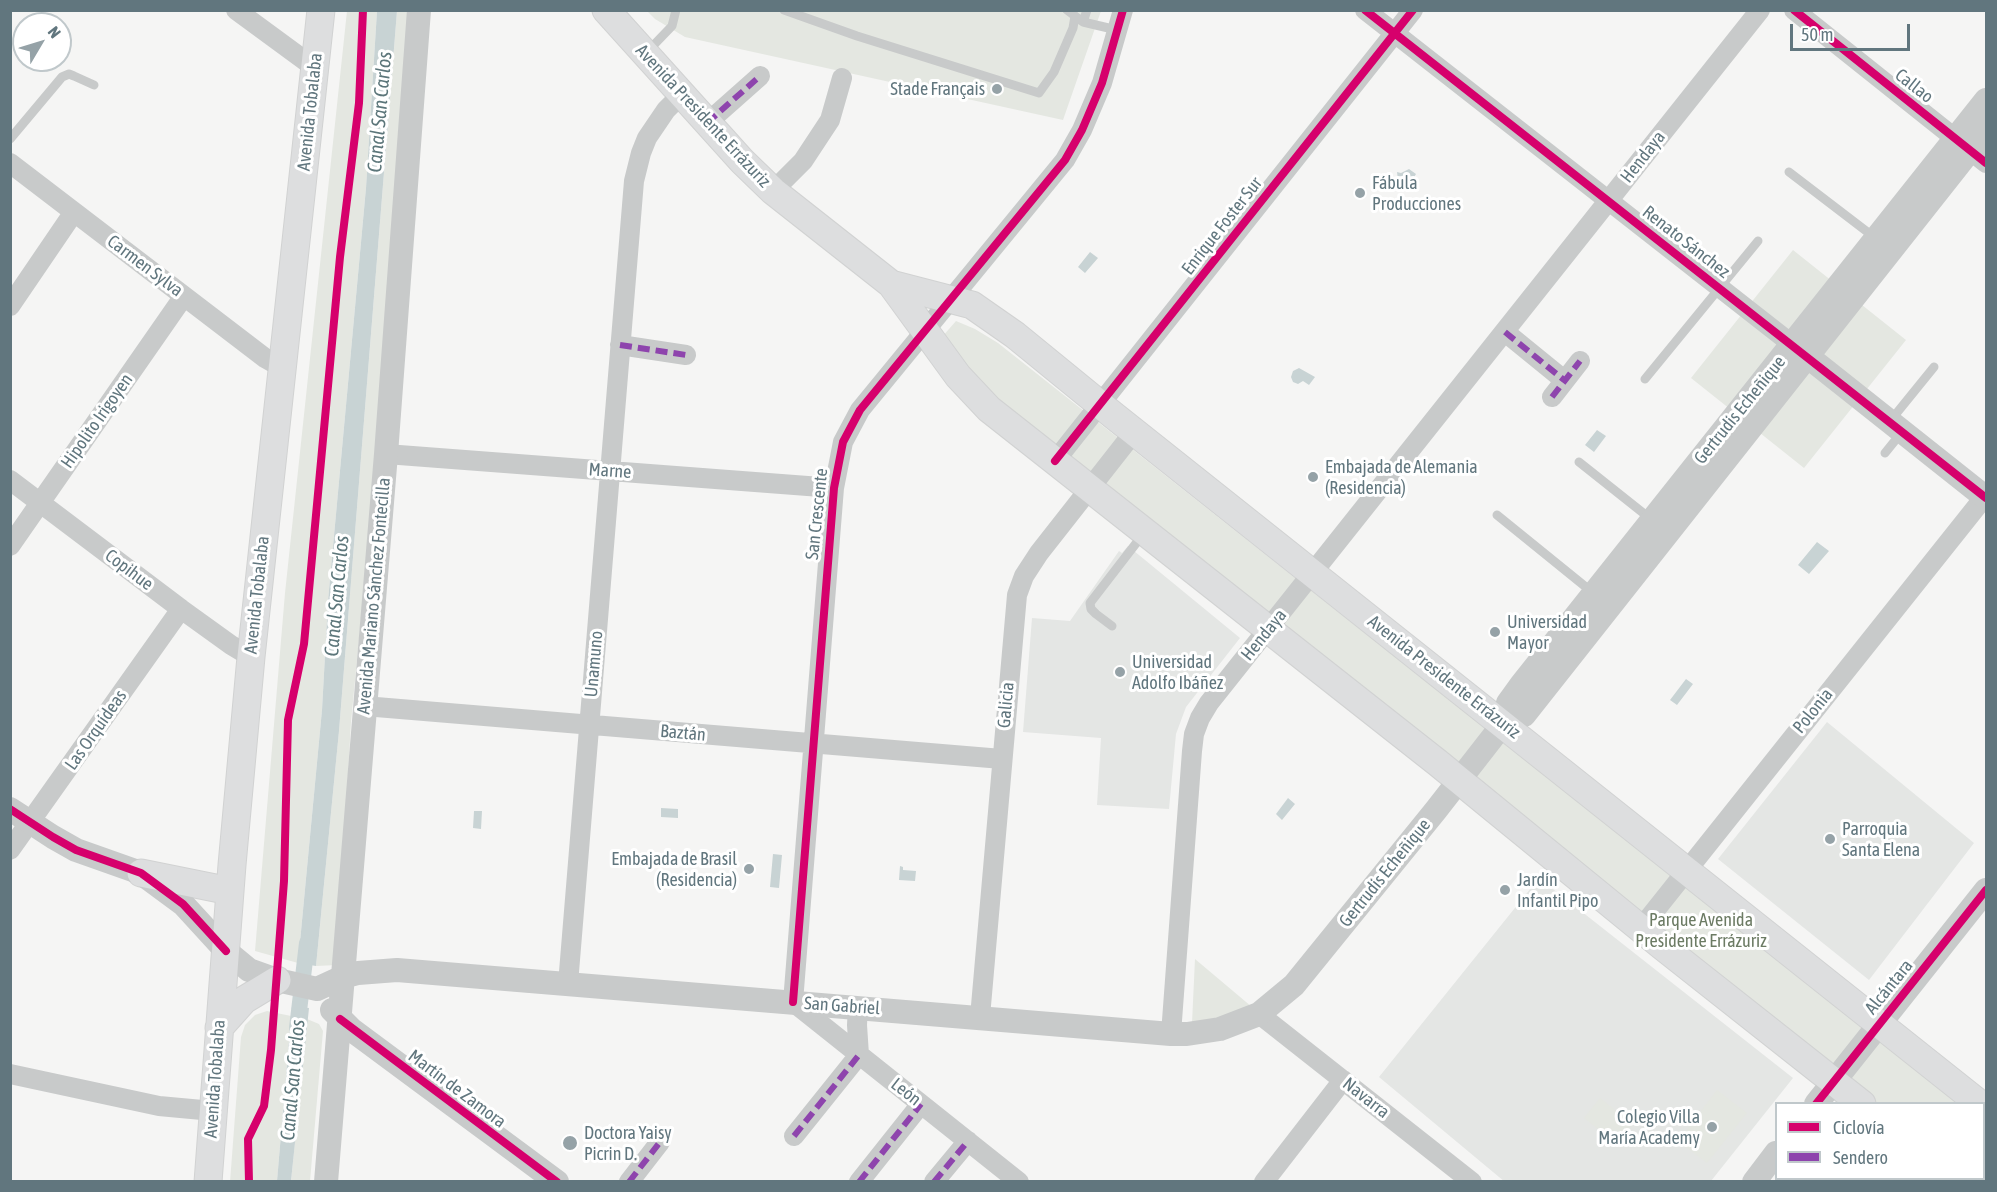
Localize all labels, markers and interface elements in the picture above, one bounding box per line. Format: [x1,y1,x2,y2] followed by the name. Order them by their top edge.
[12,12,72,72] north arrow
[1793,12,1913,50] scale bar
[45,23,65,41] text: N
[1801,24,1833,45] text: 50 m
[631,40,775,192] street label: Avenida Presidente Errázuriz
[363,51,397,173] water label: Canal San Carlos
[293,52,327,172] street label: Avenida Tobalaba
[1890,64,1938,108] street label: Callao
[890,78,985,100] place label: Stade Français
[990,82,1004,96] marker: Stade Français
[1616,127,1670,187] street label: Hendaya
[1372,172,1461,214] place label: Fábula Producciones
[1177,173,1267,279] street label: Enrique Foster Sur
[1353,186,1367,200] marker: Fábula Producciones
[1638,201,1734,283] street label: Renato Sánchez
[103,231,187,301] street label: Carmen Sylva
[1690,352,1790,468] street label: Gertrudis Echeñique
[57,370,137,472] street label: Hipolito Irigoyen
[1325,456,1478,498] place label: Embajada de Alemania (Residencia)
[588,459,632,483] street label: Marne
[801,467,833,561] street label: San Crescente
[1306,470,1320,484] marker: Embajada de Alemania (Residencia)
[353,477,395,715] street label: Avenida Mariano Sánchez Fontecilla
[240,535,274,655] street label: Avenida Tobalaba
[320,535,354,657] water label: Canal San Carlos
[101,545,157,595] street label: Copihue
[1237,605,1291,665] street label: Hendaya
[1363,611,1525,743] street label: Avenida Presidente Errázuriz
[1507,611,1587,654] place label: Universidad Mayor
[1488,625,1502,639] marker: Universidad Mayor
[580,630,608,698] street label: Unamuno
[1132,651,1223,694] place label: Universidad Adolfo Ibáñez
[1113,665,1127,679] marker: Universidad Adolfo Ibáñez
[993,681,1019,729] street label: Galicia
[1788,684,1838,738] street label: Polonia
[61,686,131,774] street label: Las Orquídeas
[659,720,707,746] street label: Baztán
[1335,815,1435,931] street label: Gertrudis Echeñique
[1842,818,1920,860] place label: Parroquia Santa Elena
[1823,832,1837,846] marker: Parroquia Santa Elena
[611,848,737,890] place label: Embajada de Brasil (Residencia)
[742,862,756,876] marker: Embajada de Brasil (Residencia)
[1517,869,1599,912] place label: Jardín Infantil Pipo
[1498,883,1512,897] marker: Jardín Infantil Pipo
[1635,909,1767,952] park label: Parque Avenida Presidente Errázuriz
[1860,955,1918,1019] street label: Alcántara
[803,993,881,1019] street label: San Gabriel
[200,1019,230,1139] street label: Avenida Tobalaba
[276,1019,310,1141] water label: Canal San Carlos
[404,1045,510,1133] street label: Martín de Zamora
[1338,1073,1394,1123] street label: Navarra
[887,1074,925,1110] street label: León
[1775,1102,1985,1180] legend
[1598,1106,1700,1148] place label: Colegio Villa María Academy
[1833,1117,1885,1138] text: Ciclovía
[1705,1120,1719,1134] marker: Colegio Villa María Academy
[584,1122,672,1164] place label: Doctora Yaisy Picrin D.
[561,1134,579,1152] marker: Doctora Yaisy Picrin D.
[1833,1147,1888,1168] text: Sendero

